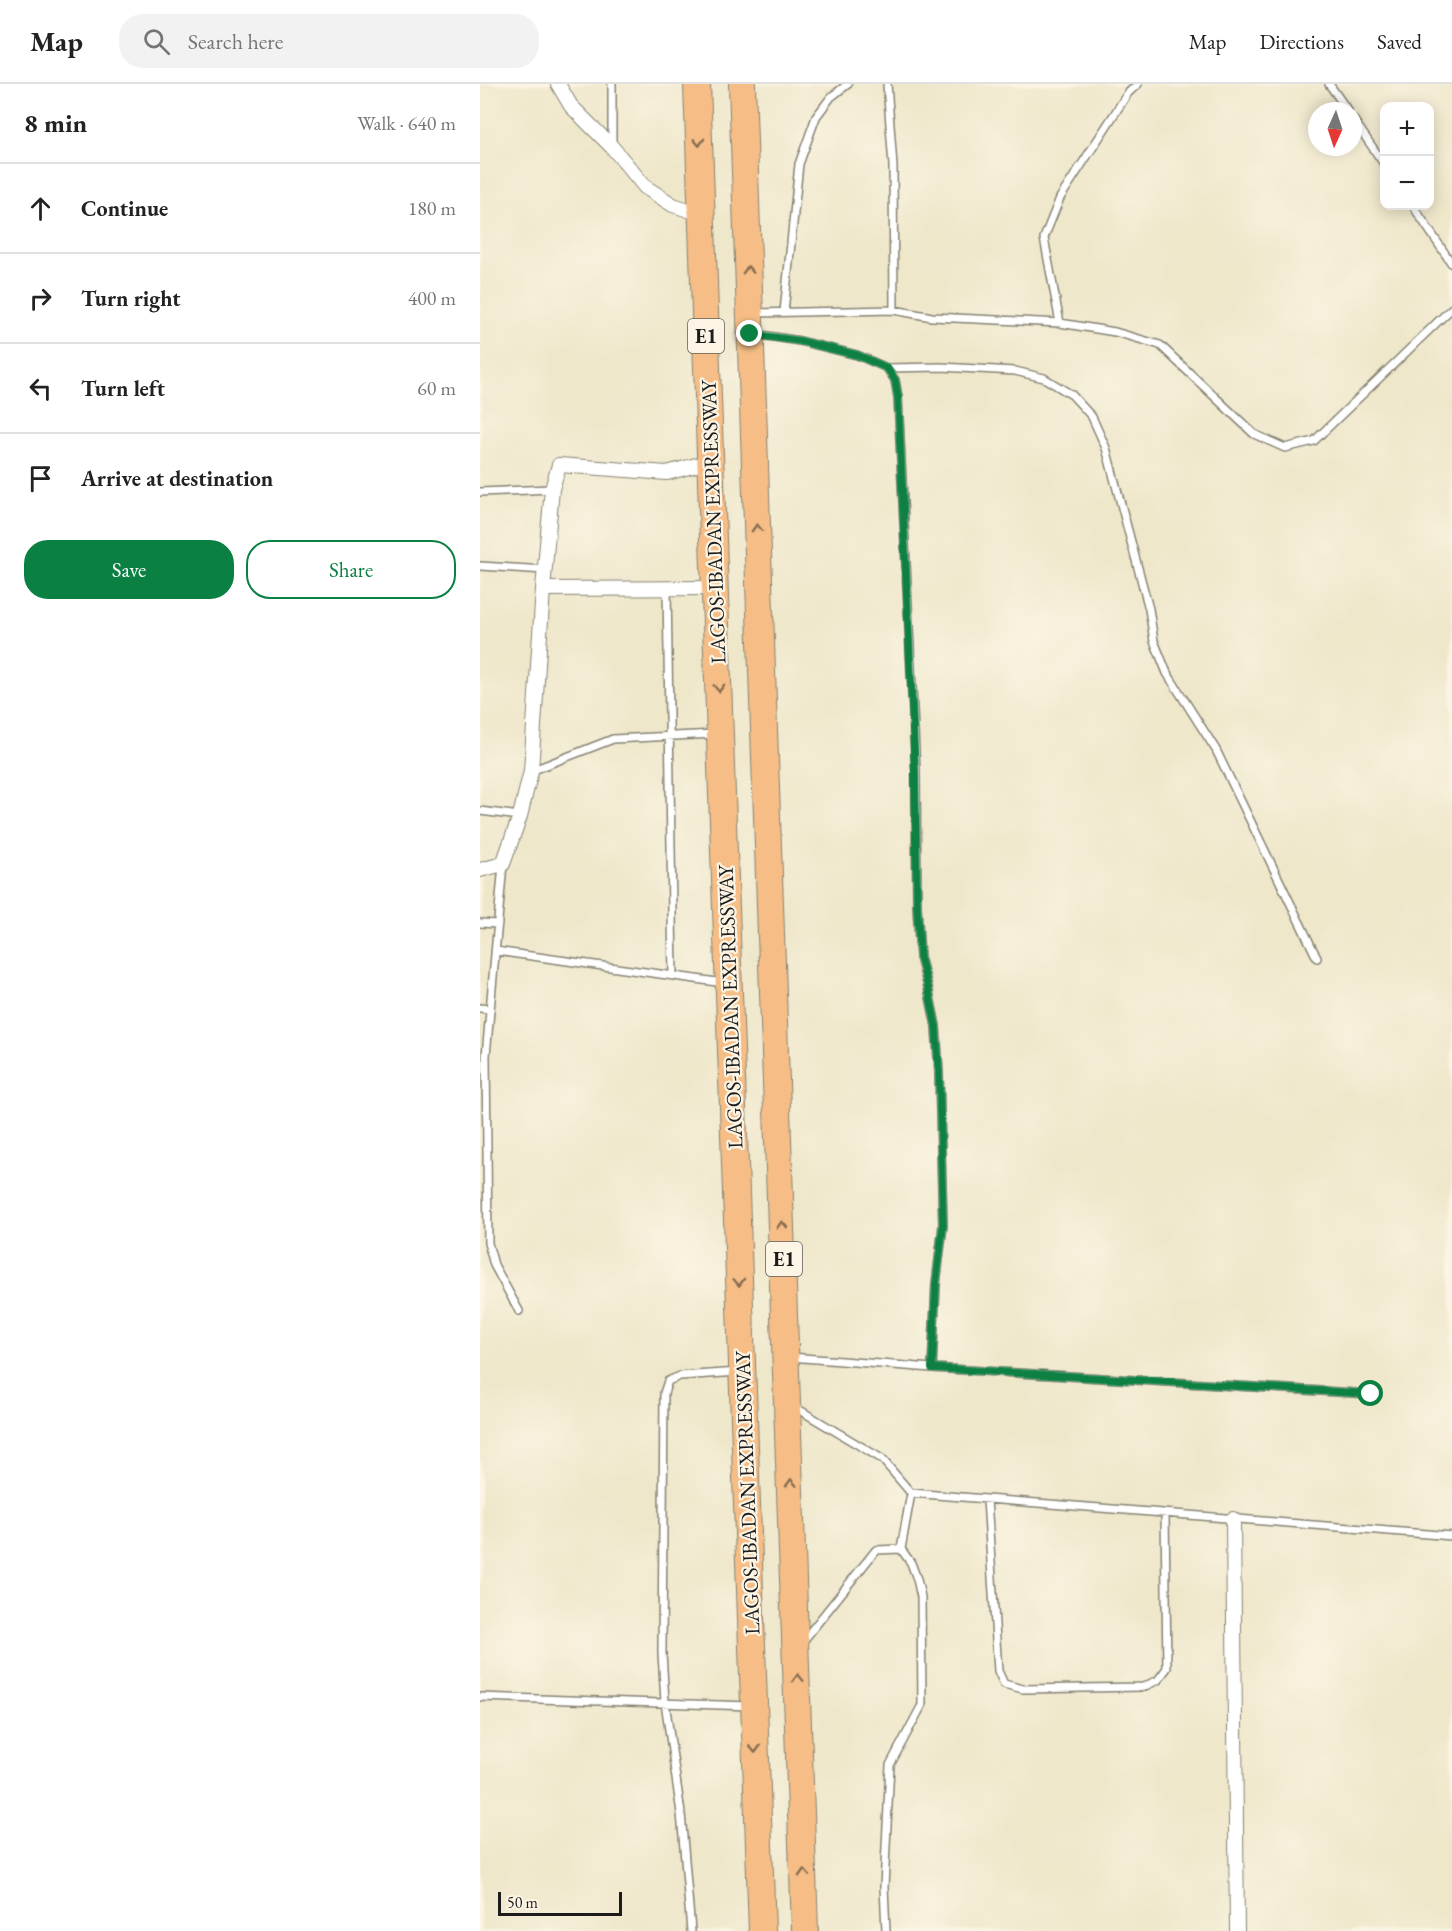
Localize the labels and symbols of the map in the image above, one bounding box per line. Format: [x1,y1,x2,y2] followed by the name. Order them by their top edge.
[1308,102,1362,156] north arrow
[692,138,705,147] one-way arrow
[742,266,754,275] one-way arrow
[688,319,724,353] road number: E1
[736,320,762,346] route end
[694,378,731,664] street label: LAGOS-IBADAN EXPRESSWAY
[751,524,764,533] one-way arrow
[713,684,726,693] one-way arrow
[711,863,748,1149] street label: LAGOS-IBADAN EXPRESSWAY
[776,1220,789,1229] one-way arrow
[766,1242,802,1276] road number: E1
[733,1277,746,1286] one-way arrow
[728,1349,765,1635] street label: LAGOS-IBADAN EXPRESSWAY
[1357,1380,1383,1406] route start
[785,1478,798,1487] one-way arrow
[791,1673,804,1682] one-way arrow
[749,1745,762,1754] one-way arrow
[797,1868,810,1877] one-way arrow
[498,1889,622,1916] scale bar

